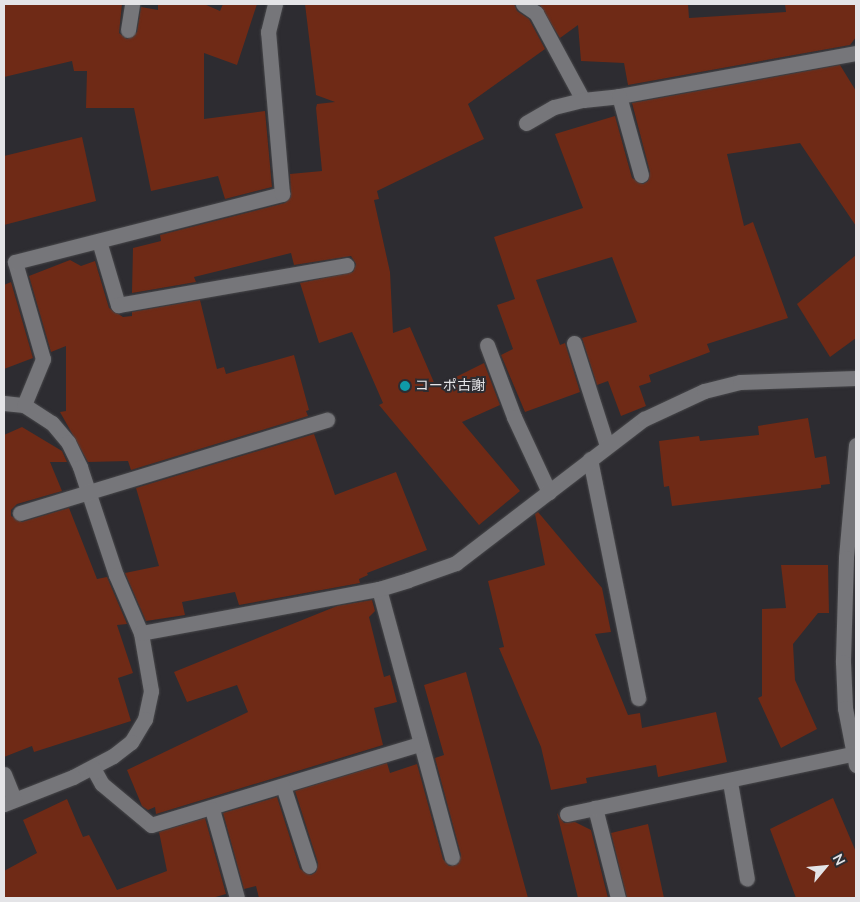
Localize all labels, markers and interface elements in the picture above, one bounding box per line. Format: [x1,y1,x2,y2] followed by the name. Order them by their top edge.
[415,378,485,394] place label: コーポ古謝
[399,380,411,392] marker: コーポ古謝
[800,842,850,892] north arrow
[828,851,850,869] text: N

